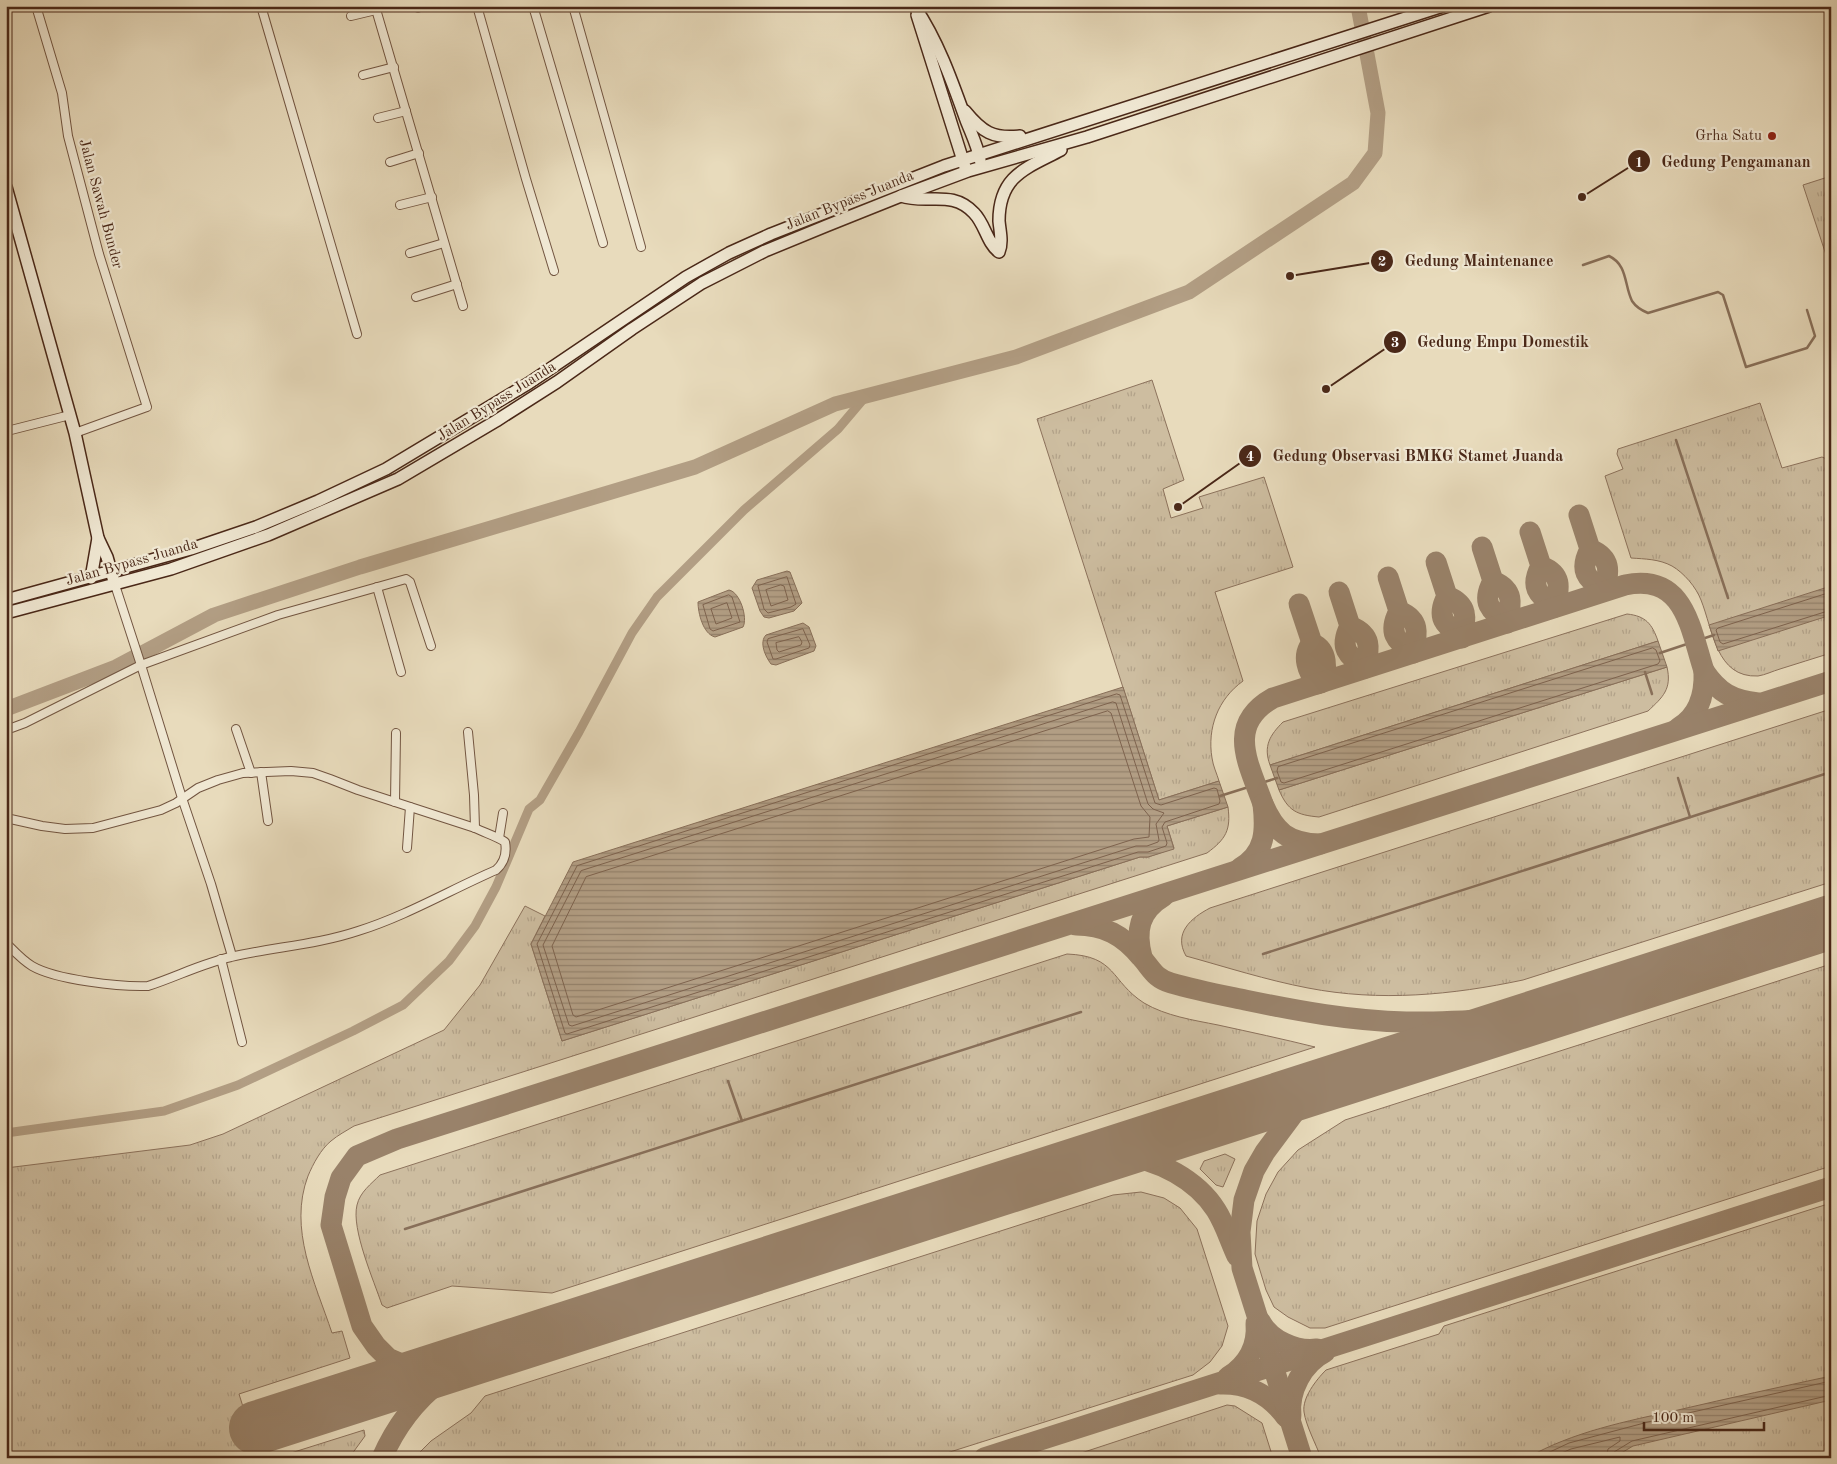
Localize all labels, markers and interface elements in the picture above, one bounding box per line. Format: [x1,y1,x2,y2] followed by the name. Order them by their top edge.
[1695,129,1762,144] place label: Grha Satu
[1766,130,1778,142] marker: Grha Satu
[75,137,125,271] street label: Jalan Sawah Bunder
[1626,146,1821,177] callout: Gedung Pengamanan
[1661,155,1811,171] text: Gedung Pengamanan
[1635,156,1643,171] text: 1
[784,168,917,234] street label: Jalan Bypass Juanda
[1370,245,1564,276] callout: Gedung Maintenance
[1404,254,1554,270] text: Gedung Maintenance
[1378,255,1386,270] text: 2
[1382,326,1599,357] callout: Gedung Empu Domestik
[1417,335,1589,351] text: Gedung Empu Domestik
[1391,336,1399,351] text: 3
[435,359,559,445] street label: Jalan Bypass Juanda
[1237,440,1573,471] callout: Gedung Observasi BMKG Stamet Juanda
[1273,449,1563,465] text: Gedung Observasi BMKG Stamet Juanda
[1246,450,1254,465] text: 4
[64,537,200,589] street label: Jalan Bypass Juanda
[1644,1399,1764,1431] scale bar
[1652,1411,1694,1426] text: 100 m

